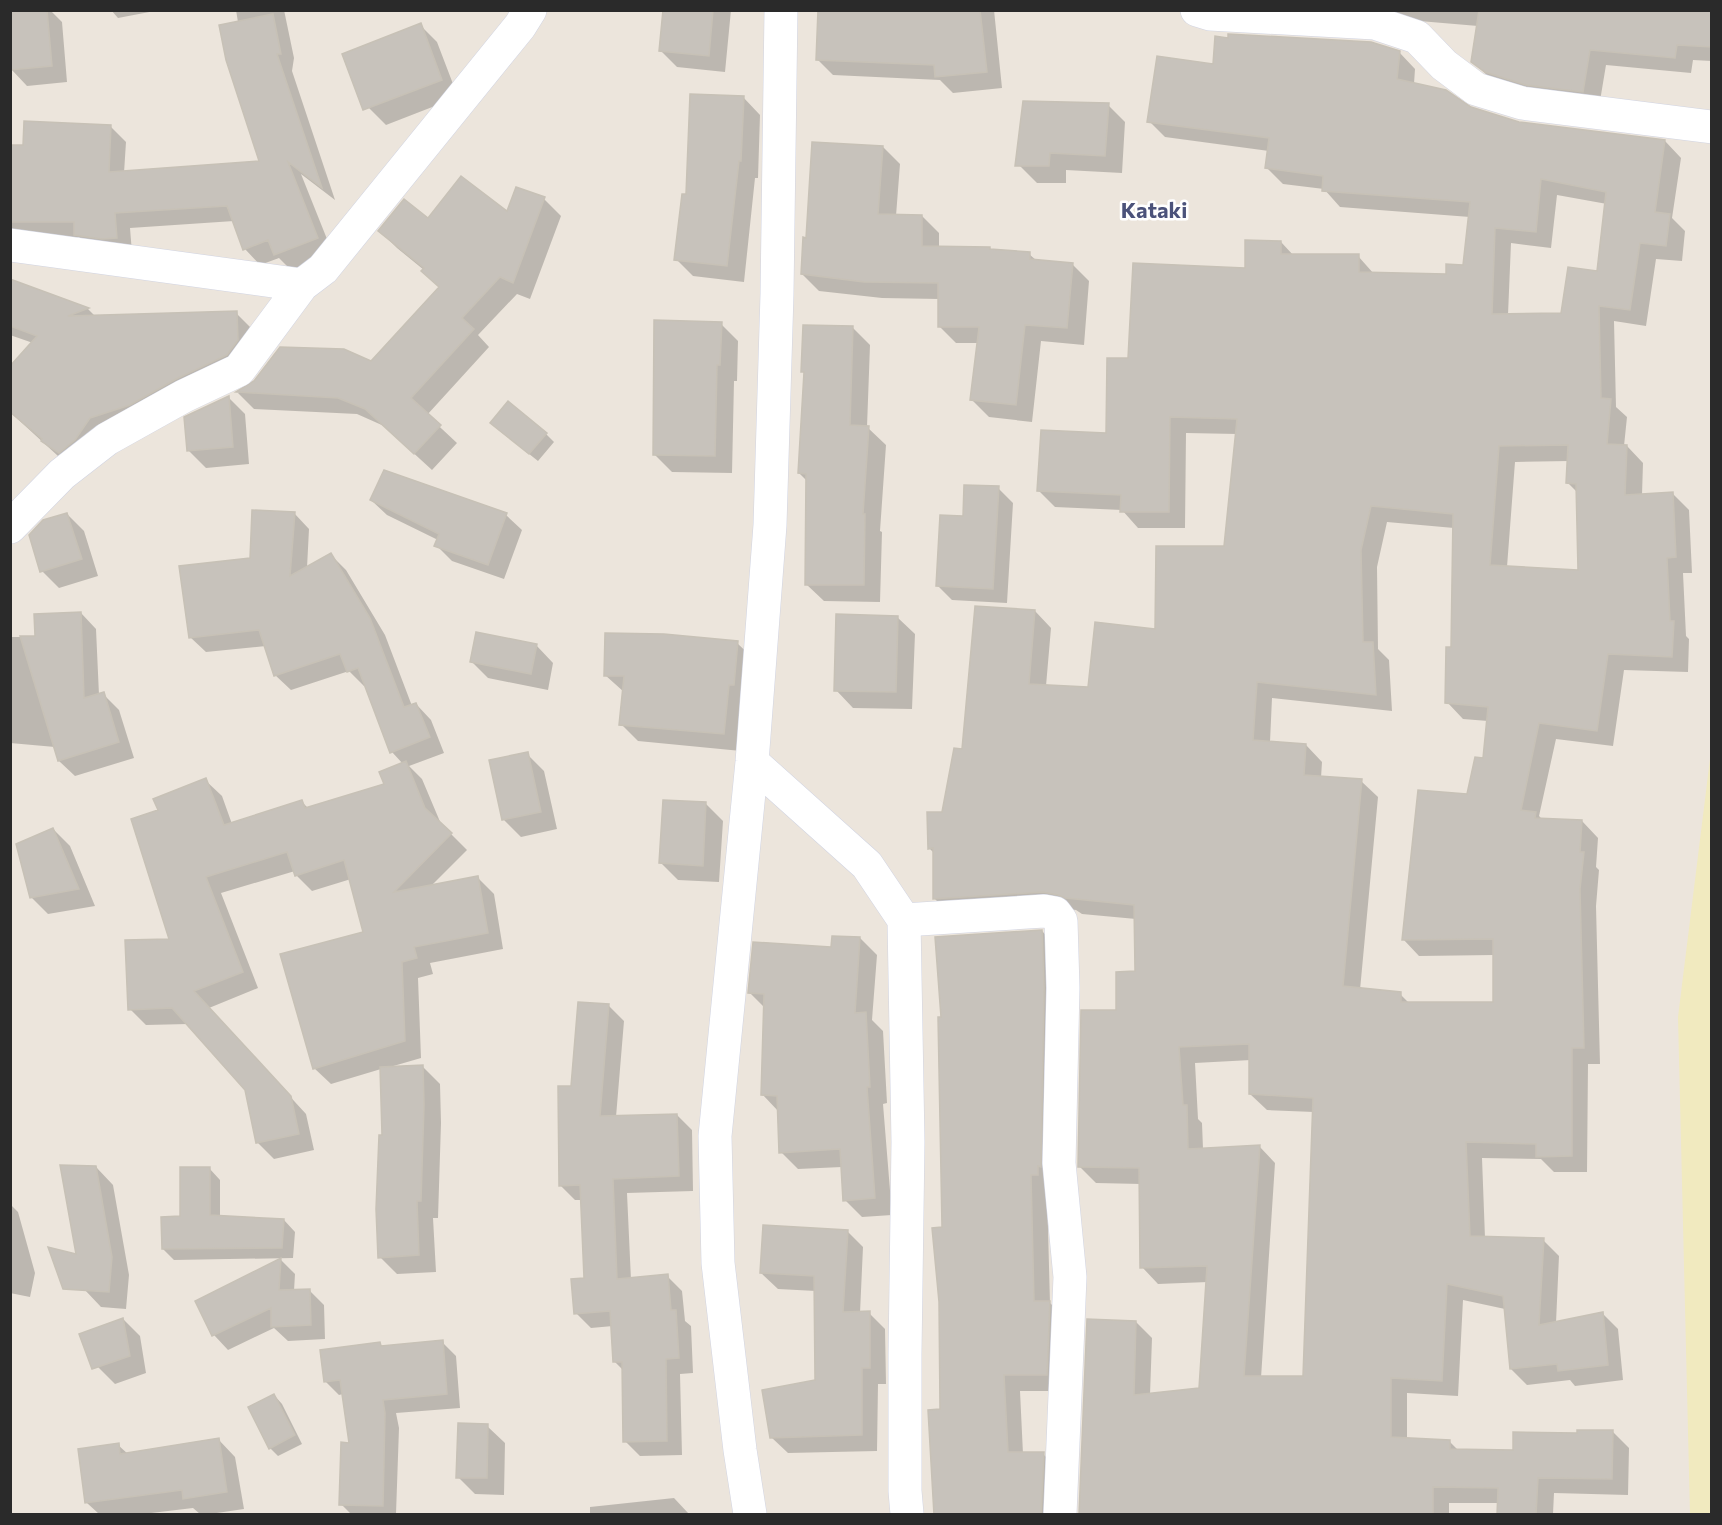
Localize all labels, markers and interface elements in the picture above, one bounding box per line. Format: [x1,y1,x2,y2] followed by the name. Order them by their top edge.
[1121,196,1187,223] district label: Kataki

